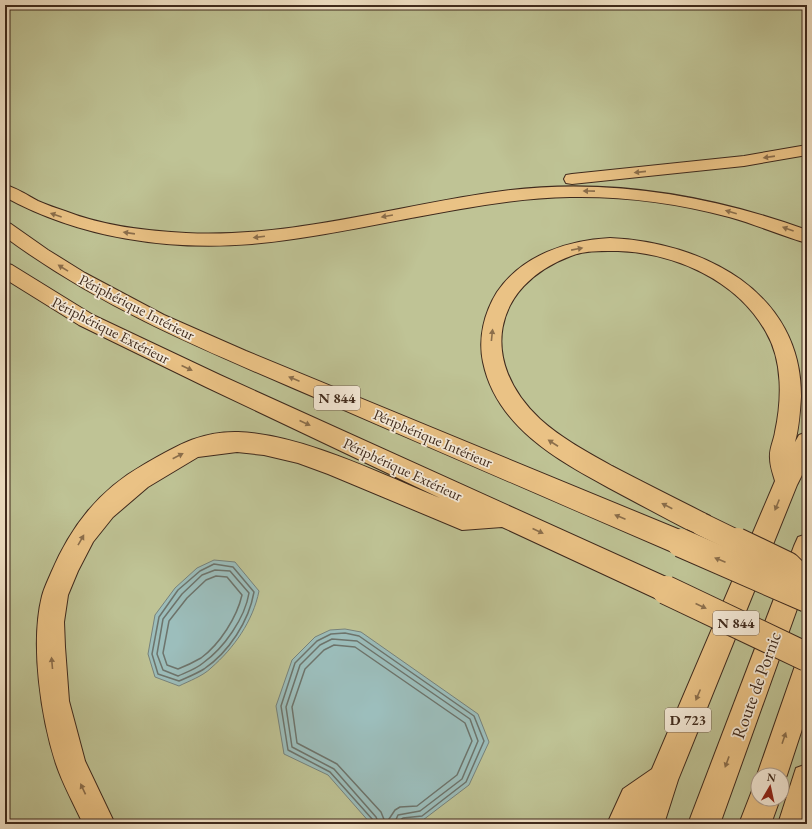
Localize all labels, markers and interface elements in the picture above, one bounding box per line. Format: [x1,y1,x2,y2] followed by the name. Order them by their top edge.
[763,154,775,160] one-way arrow
[633,168,646,175] one-way arrow
[582,188,595,194] one-way arrow
[725,209,737,215] one-way arrow
[49,212,61,218] one-way arrow
[381,214,393,220] one-way arrow
[782,226,794,232] one-way arrow
[123,230,135,236] one-way arrow
[253,234,265,240] one-way arrow
[571,245,583,251] one-way arrow
[57,265,69,272] one-way arrow
[76,270,198,344] street label: Périphérique Intérieur
[49,292,173,368] street label: Périphérique Extérieur
[489,329,495,341] one-way arrow
[181,365,193,371] one-way arrow
[287,376,299,382] one-way arrow
[314,386,360,410] road number: N 844
[371,404,495,472] street label: Périphérique Intérieur
[299,420,310,426] one-way arrow
[340,433,466,505] street label: Périphérique Extérieur
[547,439,559,446] one-way arrow
[172,453,184,460] one-way arrow
[774,499,780,511] one-way arrow
[661,503,672,509] one-way arrow
[613,514,625,520] one-way arrow
[532,528,543,534] one-way arrow
[77,534,84,546] one-way arrow
[714,557,726,563] one-way arrow
[695,603,707,609] one-way arrow
[713,611,759,635] road number: N 844
[726,628,786,742] street label: Route de Pornic
[49,657,56,669] one-way arrow
[695,690,701,702] one-way arrow
[665,708,711,732] road number: D 723
[781,732,787,744] one-way arrow
[724,756,730,768] one-way arrow
[750,767,790,807] north arrow
[766,770,777,785] text: N
[80,783,86,794] one-way arrow

